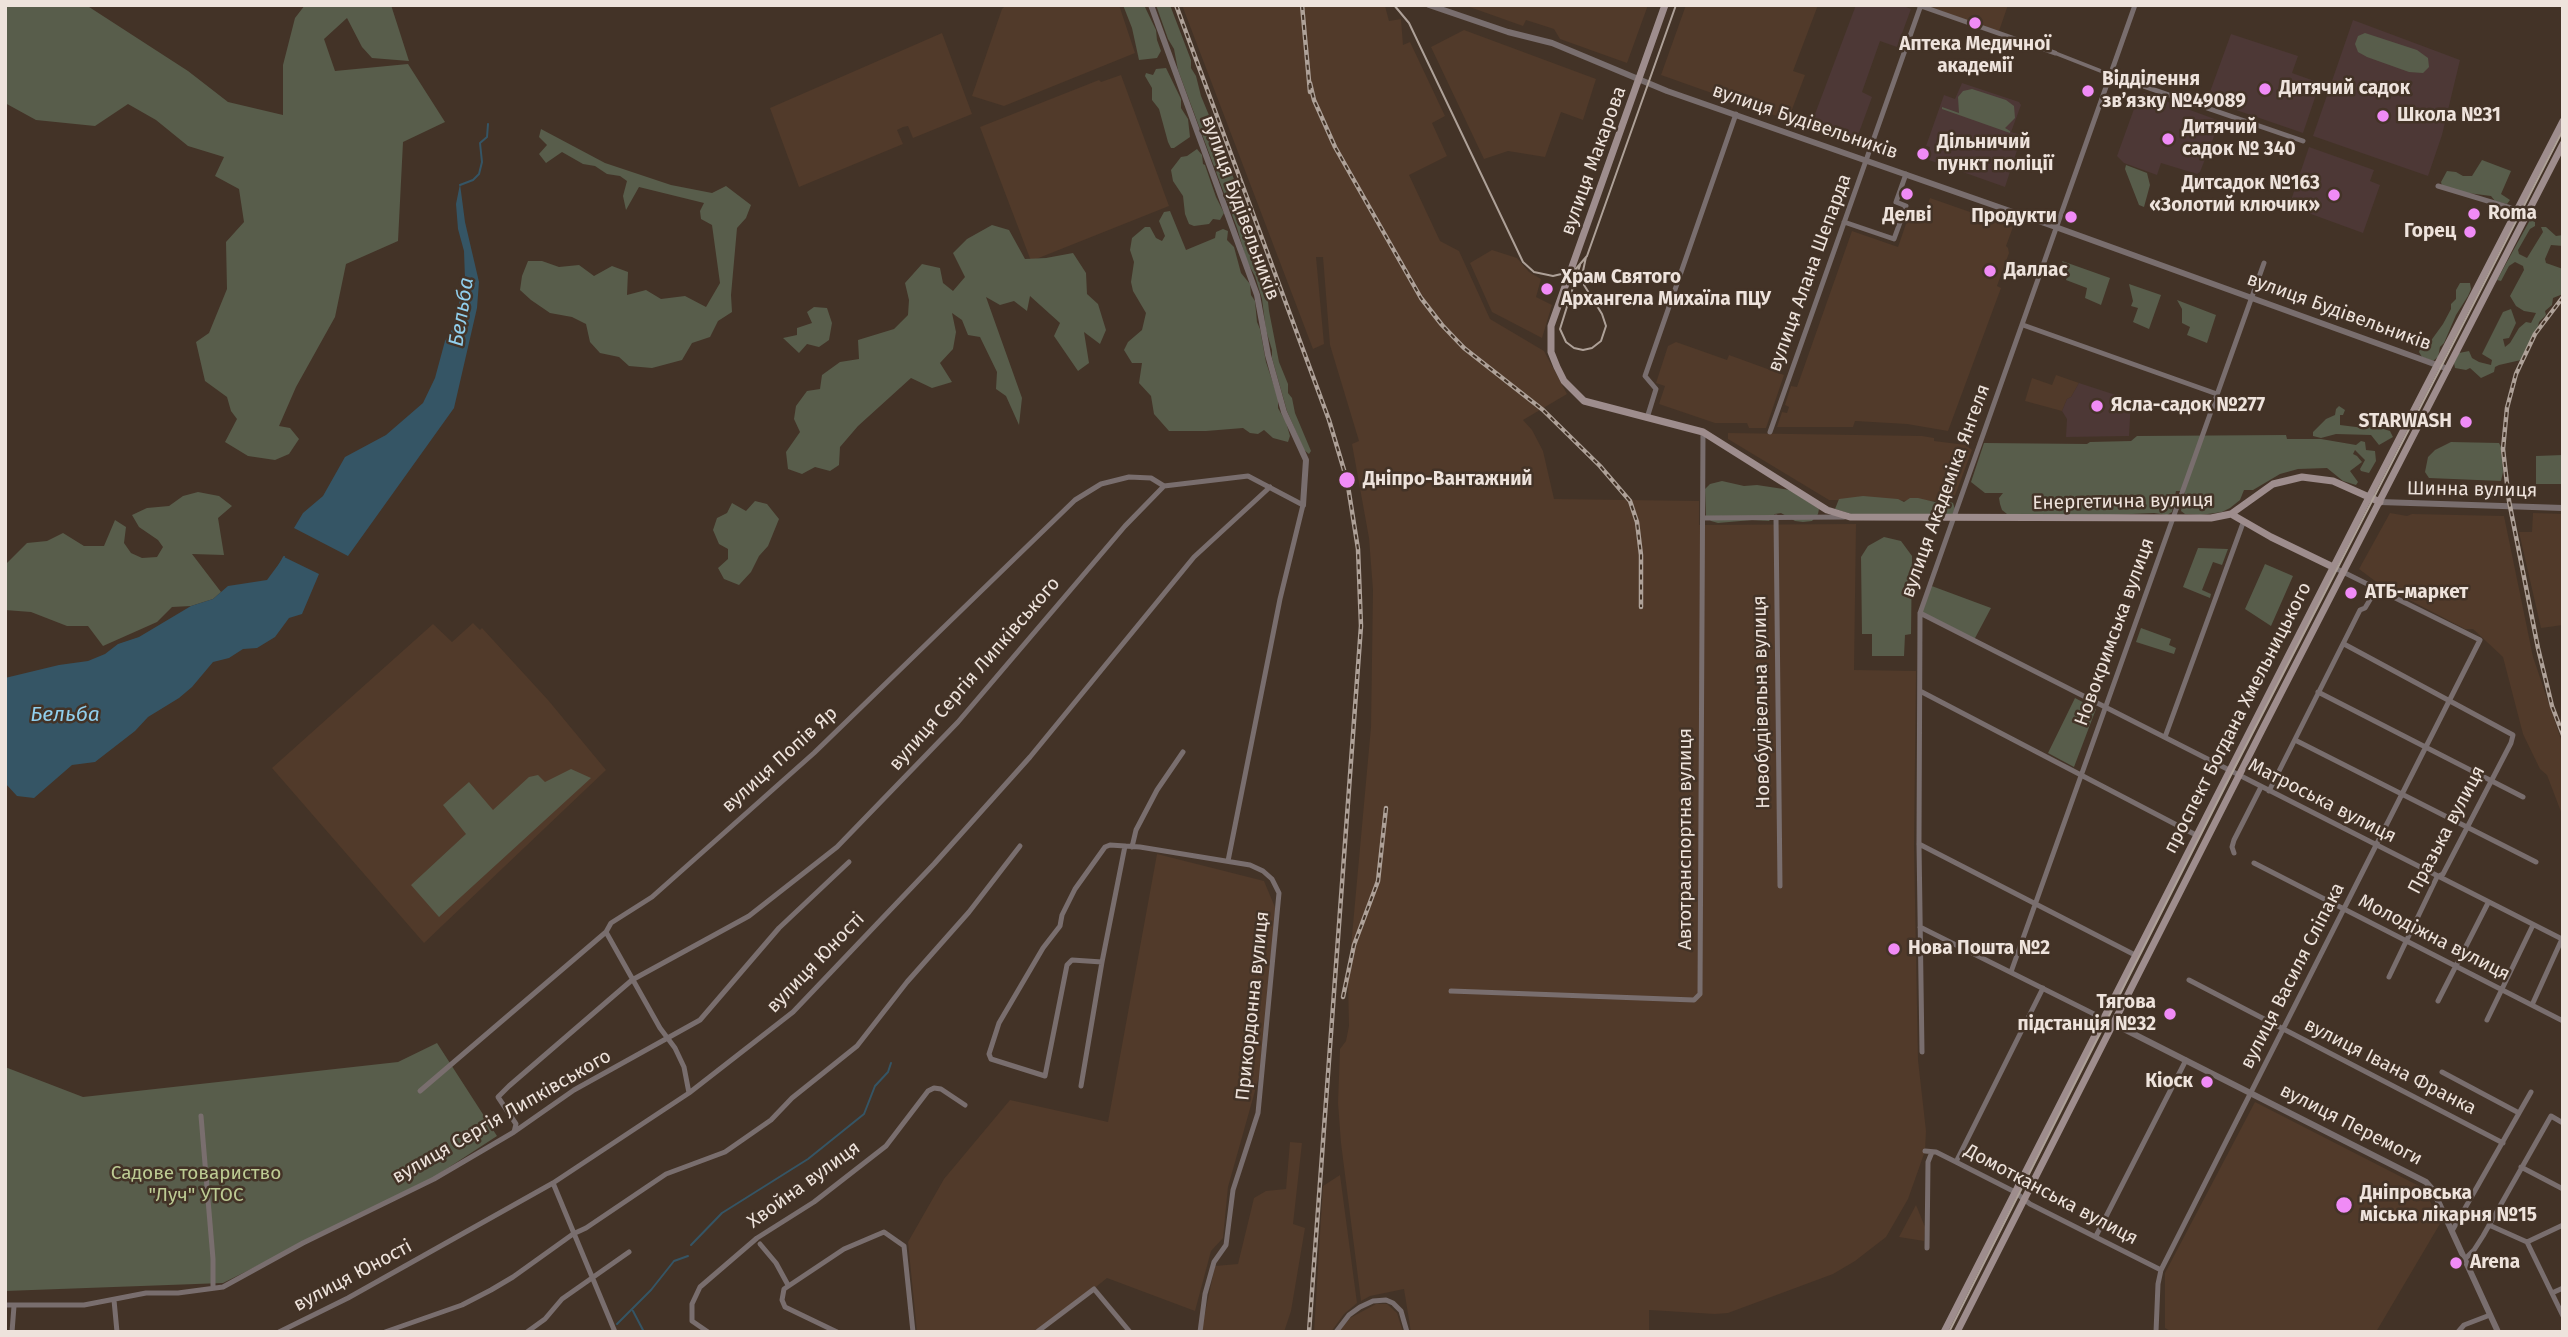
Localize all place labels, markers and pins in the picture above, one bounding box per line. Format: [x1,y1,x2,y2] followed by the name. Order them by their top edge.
[1967,15,1983,31] marker: Аптека Медичної академії
[1899,34,2051,78] place label: Аптека Медичної академії
[2102,69,2246,113] place label: Відділення зв’язку №49089
[2279,78,2410,100] place label: Дитячий садок
[2257,81,2273,97] marker: Дитячий садок
[2080,83,2096,99] marker: Відділення зв’язку №49089
[2397,105,2501,127] place label: Школа №31
[2375,108,2391,124] marker: Школа №31
[2182,117,2296,161] place label: Дитячий садок № 340
[2160,131,2176,147] marker: Дитячий садок № 340
[1937,132,2053,176] place label: Дільничий пункт поліції
[1915,146,1931,162] marker: Дільничий пункт поліції
[2149,173,2320,217] place label: Дитсадок №163 «Золотий ключик»
[1899,186,1915,202] marker: Делві
[2326,187,2342,203] marker: Дитсадок №163 «Золотий ключик»
[2488,203,2537,225] place label: Roma
[1882,205,1932,227] place label: Делві
[1971,206,2057,228] place label: Продукти
[2466,206,2482,222] marker: Roma
[2063,209,2079,225] marker: Продукти
[2404,221,2456,243] place label: Горец
[2462,224,2478,240] marker: Горец
[2004,260,2068,282] place label: Даллас
[1982,263,1998,279] marker: Даллас
[1561,267,1771,311] place label: Храм Святого Архангела Михаїла ПЦУ
[1539,281,1555,297] marker: Храм Святого Архангела Михаїла ПЦУ
[2111,395,2265,417] place label: Ясла-садок №277
[2089,398,2105,414] marker: Ясла-садок №277
[2358,411,2452,433] place label: STARWASH
[2458,414,2474,430] marker: STARWASH
[1363,469,1533,491] place label: Дніпро-Вантажний
[1337,470,1357,490] marker: Дніпро-Вантажний
[2365,582,2468,604] place label: АТБ-маркет
[2343,585,2359,601] marker: АТБ-маркет
[1908,938,2050,960] place label: Нова Пошта №2
[1886,941,1902,957] marker: Нова Пошта №2
[2017,992,2156,1036] place label: Тягова пiдстанцiя №32
[2162,1006,2178,1022] marker: Тягова пiдстанцiя №32
[2145,1071,2193,1093] place label: Кіоск
[2199,1074,2215,1090] marker: Кіоск
[2360,1183,2537,1227] place label: Дніпровська міська лікарня №15
[2334,1195,2354,1215] marker: Дніпровська міська лікарня №15
[2470,1252,2520,1274] place label: Arena
[2448,1255,2464,1271] marker: Arena

